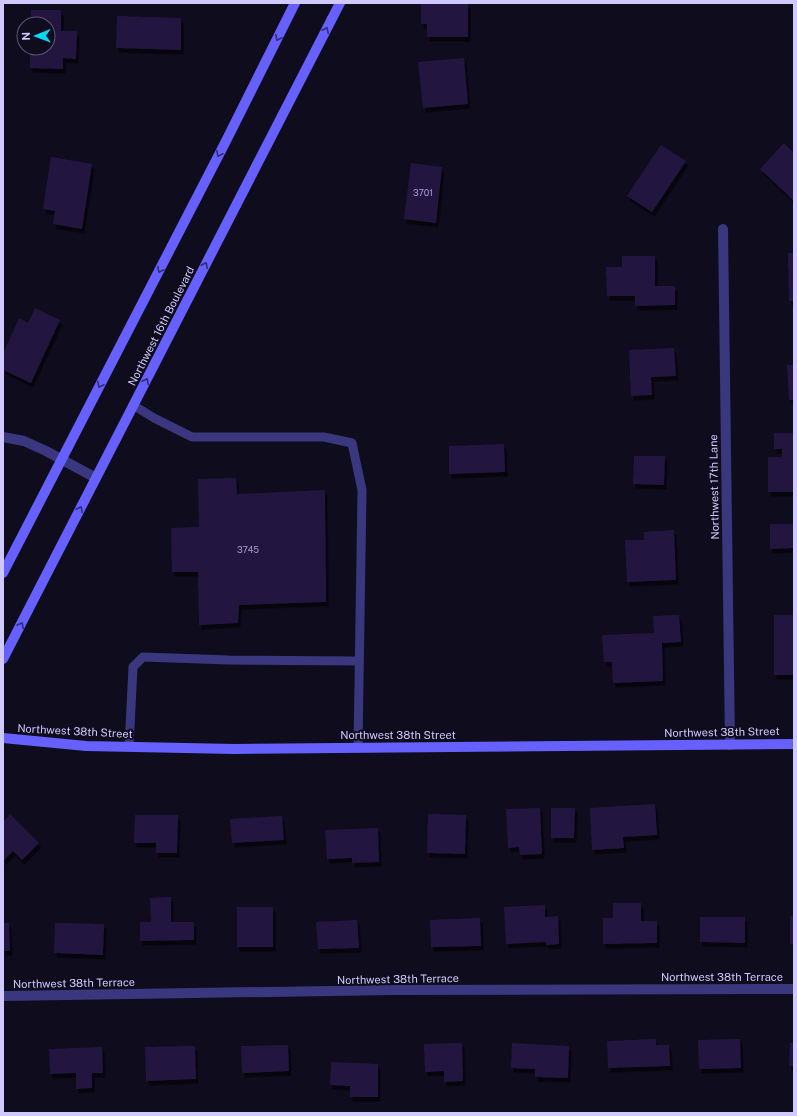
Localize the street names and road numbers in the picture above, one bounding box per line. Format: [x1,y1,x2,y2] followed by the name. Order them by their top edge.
[126,264,196,388] street label: Northwest 16th Boulevard
[707,434,721,540] street label: Northwest 17th Lane
[17,722,133,740] street label: Northwest 38th Street
[664,725,780,739] street label: Northwest 38th Street
[340,729,456,741] street label: Northwest 38th Street
[661,971,783,983] street label: Northwest 38th Terrace
[337,972,459,986] street label: Northwest 38th Terrace
[13,976,135,990] street label: Northwest 38th Terrace

